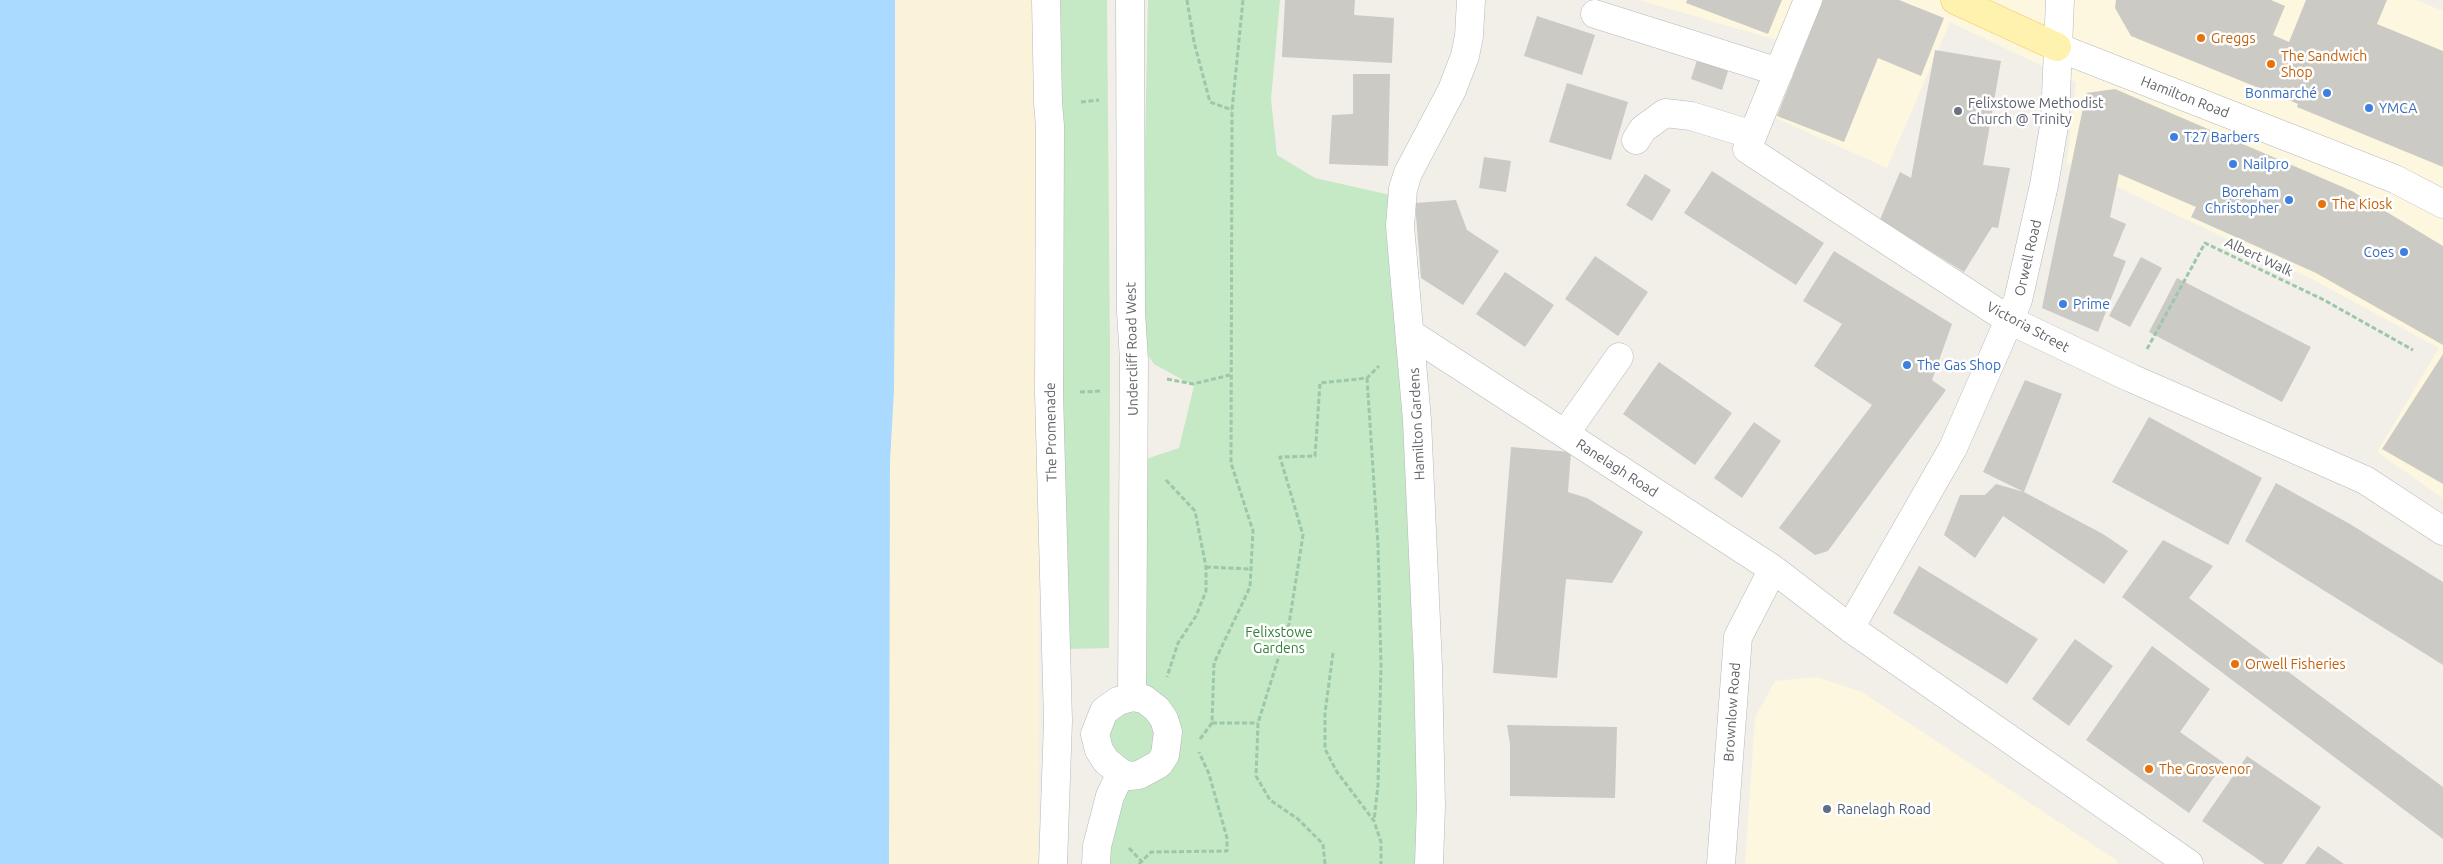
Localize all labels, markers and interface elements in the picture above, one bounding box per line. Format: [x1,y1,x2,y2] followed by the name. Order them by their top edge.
[2211,30,2255,46] place label: Greggs
[2195,32,2207,44] marker: Greggs
[2281,48,2367,80] place label: The Sandwich Shop
[2265,58,2277,70] marker: The Sandwich Shop
[2138,72,2232,122] street label: Hamilton Road
[2245,85,2317,101] place label: Bonmarché
[2321,87,2333,99] marker: Bonmarché
[1968,95,2103,128] place label: Felixstowe Methodist Church @ Trinity
[2379,100,2417,116] place label: YMCA
[2363,102,2375,114] marker: YMCA
[1952,105,1964,117] marker: Felixstowe Methodist Church @ Trinity
[2184,129,2259,145] place label: T27 Barbers
[2168,131,2180,143] marker: T27 Barbers
[2243,156,2289,172] place label: Nailpro
[2227,158,2239,170] marker: Nailpro
[2205,184,2279,216] place label: Boreham Christopher
[2283,194,2295,206] marker: Boreham Christopher
[2332,196,2392,212] place label: The Kiosk
[2316,198,2328,210] marker: The Kiosk
[2011,218,2045,298] street label: Orwell Road
[2222,234,2296,280] street label: Albert Walk
[2363,244,2394,260] place label: Coes
[2398,246,2410,258] marker: Coes
[1122,282,1142,416] street label: Undercliff Road West
[2073,296,2110,312] place label: Prime
[1984,298,2072,356] street label: Victoria Street
[2057,298,2069,310] marker: Prime
[1917,357,2001,373] place label: The Gas Shop
[1901,359,1913,371] marker: The Gas Shop
[1406,367,1428,481] street label: Hamilton Gardens
[1042,382,1060,482] street label: The Promenade
[1573,435,1661,501] street label: Ranelagh Road
[1245,624,1313,656] park label: Felixstowe Gardens
[2245,656,2346,672] place label: Orwell Fisheries
[2229,658,2241,670] marker: Orwell Fisheries
[1720,662,1744,762] street label: Brownlow Road
[2159,761,2251,777] place label: The Grosvenor
[2143,763,2155,775] marker: The Grosvenor
[1837,801,1931,817] place label: Ranelagh Road
[1821,803,1833,815] marker: Ranelagh Road

